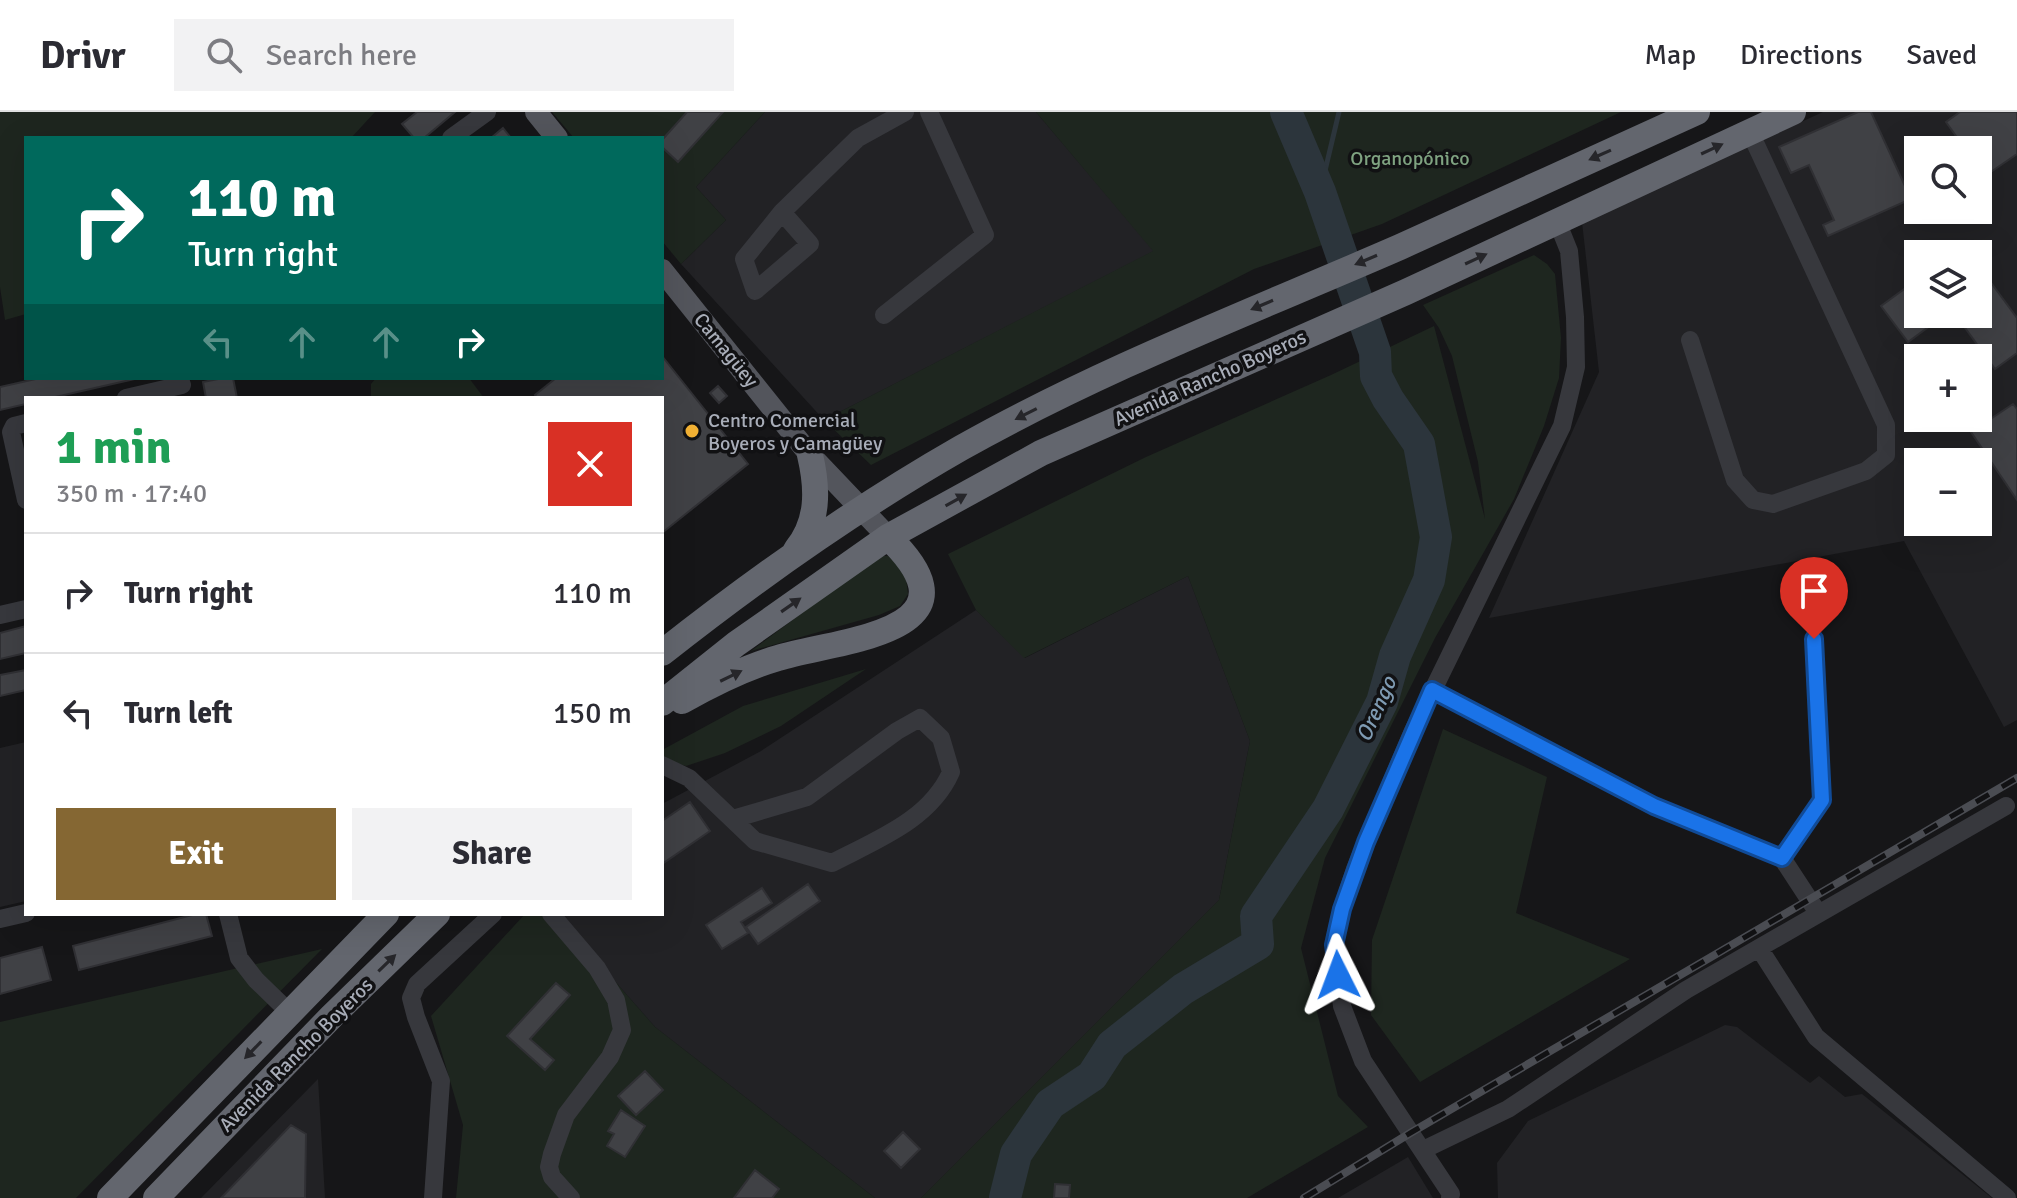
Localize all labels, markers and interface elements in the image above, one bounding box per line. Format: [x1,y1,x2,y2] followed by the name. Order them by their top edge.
[174,19,734,91] search box
[40,32,126,79] text: Drivr
[202,33,246,77] icon: search
[266,37,417,74] text: Search here
[1644,38,1696,72] text: Map
[1740,38,1862,72] text: Directions
[1906,38,1977,72] text: Saved
[1904,136,1992,536] map controls
[1904,136,1992,224] button: search
[1700,142,1723,156] one-way arrow
[1350,146,1470,171] park label: Organopónico
[1588,148,1612,162] one-way arrow
[188,163,336,232] text: 110 m
[56,168,160,272] icon: right
[188,232,338,277] text: Turn right
[1904,240,1992,328] button: layers
[1464,252,1488,266] one-way arrow
[1354,254,1378,267] one-way arrow
[1250,299,1273,312] one-way arrow
[688,308,764,393] street label: Camagüey
[196,320,240,364] icon: left
[280,320,324,364] icon: ahead
[364,320,408,364] icon: ahead
[448,320,492,364] icon: right
[1110,324,1310,432] street label: Avenida Rancho Boyeros
[1904,344,1992,432] button: +
[708,408,883,456] place label: Centro Comercial Boyeros y Camagüey
[1014,408,1037,421] one-way arrow
[56,418,172,477] text: 1 min
[548,422,632,506] button: close
[683,422,701,440] marker: Centro Comercial Boyeros y Camagüey
[1904,448,1992,536] button: −
[56,478,207,510] text: 350 m · 17:40
[945,493,968,506] one-way arrow
[1780,557,1848,639] pin
[1792,569,1836,613] icon: arrive
[56,571,100,615] icon: right
[124,575,253,612] text: Turn right
[553,575,632,612] text: 110 m
[780,597,802,613] one-way arrow
[719,669,742,683] one-way arrow
[1350,671,1403,746] water label: Orengo
[56,691,100,735] icon: left
[124,695,233,732] text: Turn left
[553,695,632,732] text: 150 m
[56,808,336,900] button: Exit
[352,808,632,900] button: Share
[1296,933,1380,1017] position arrow
[377,954,396,973] one-way arrow
[214,973,378,1137] street label: Avenida Rancho Boyeros
[244,1040,263,1059] one-way arrow

